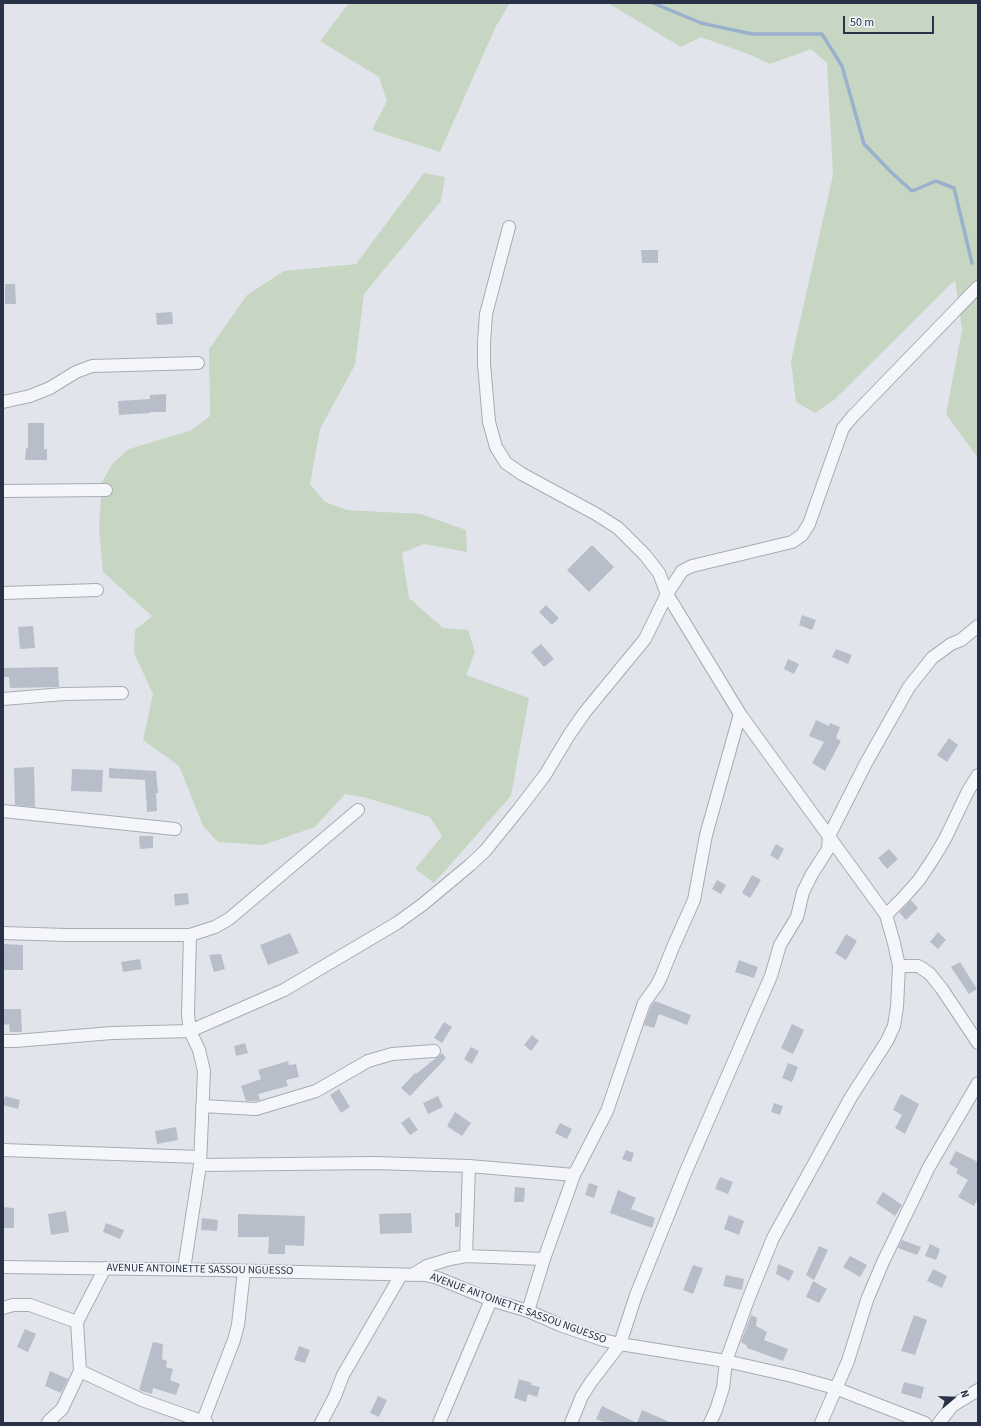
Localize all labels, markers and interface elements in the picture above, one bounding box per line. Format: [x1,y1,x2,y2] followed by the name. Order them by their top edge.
[845,8,936,34] scale bar
[850,14,874,31] text: 50 m
[106,1262,294,1278] street label: AVENUE ANTOINETTE SASSOU NGUESSO
[428,1271,608,1347] street label: AVENUE ANTOINETTE SASSOU NGUESSO
[933,1378,973,1418] north arrow
[957,1388,973,1400] text: N

